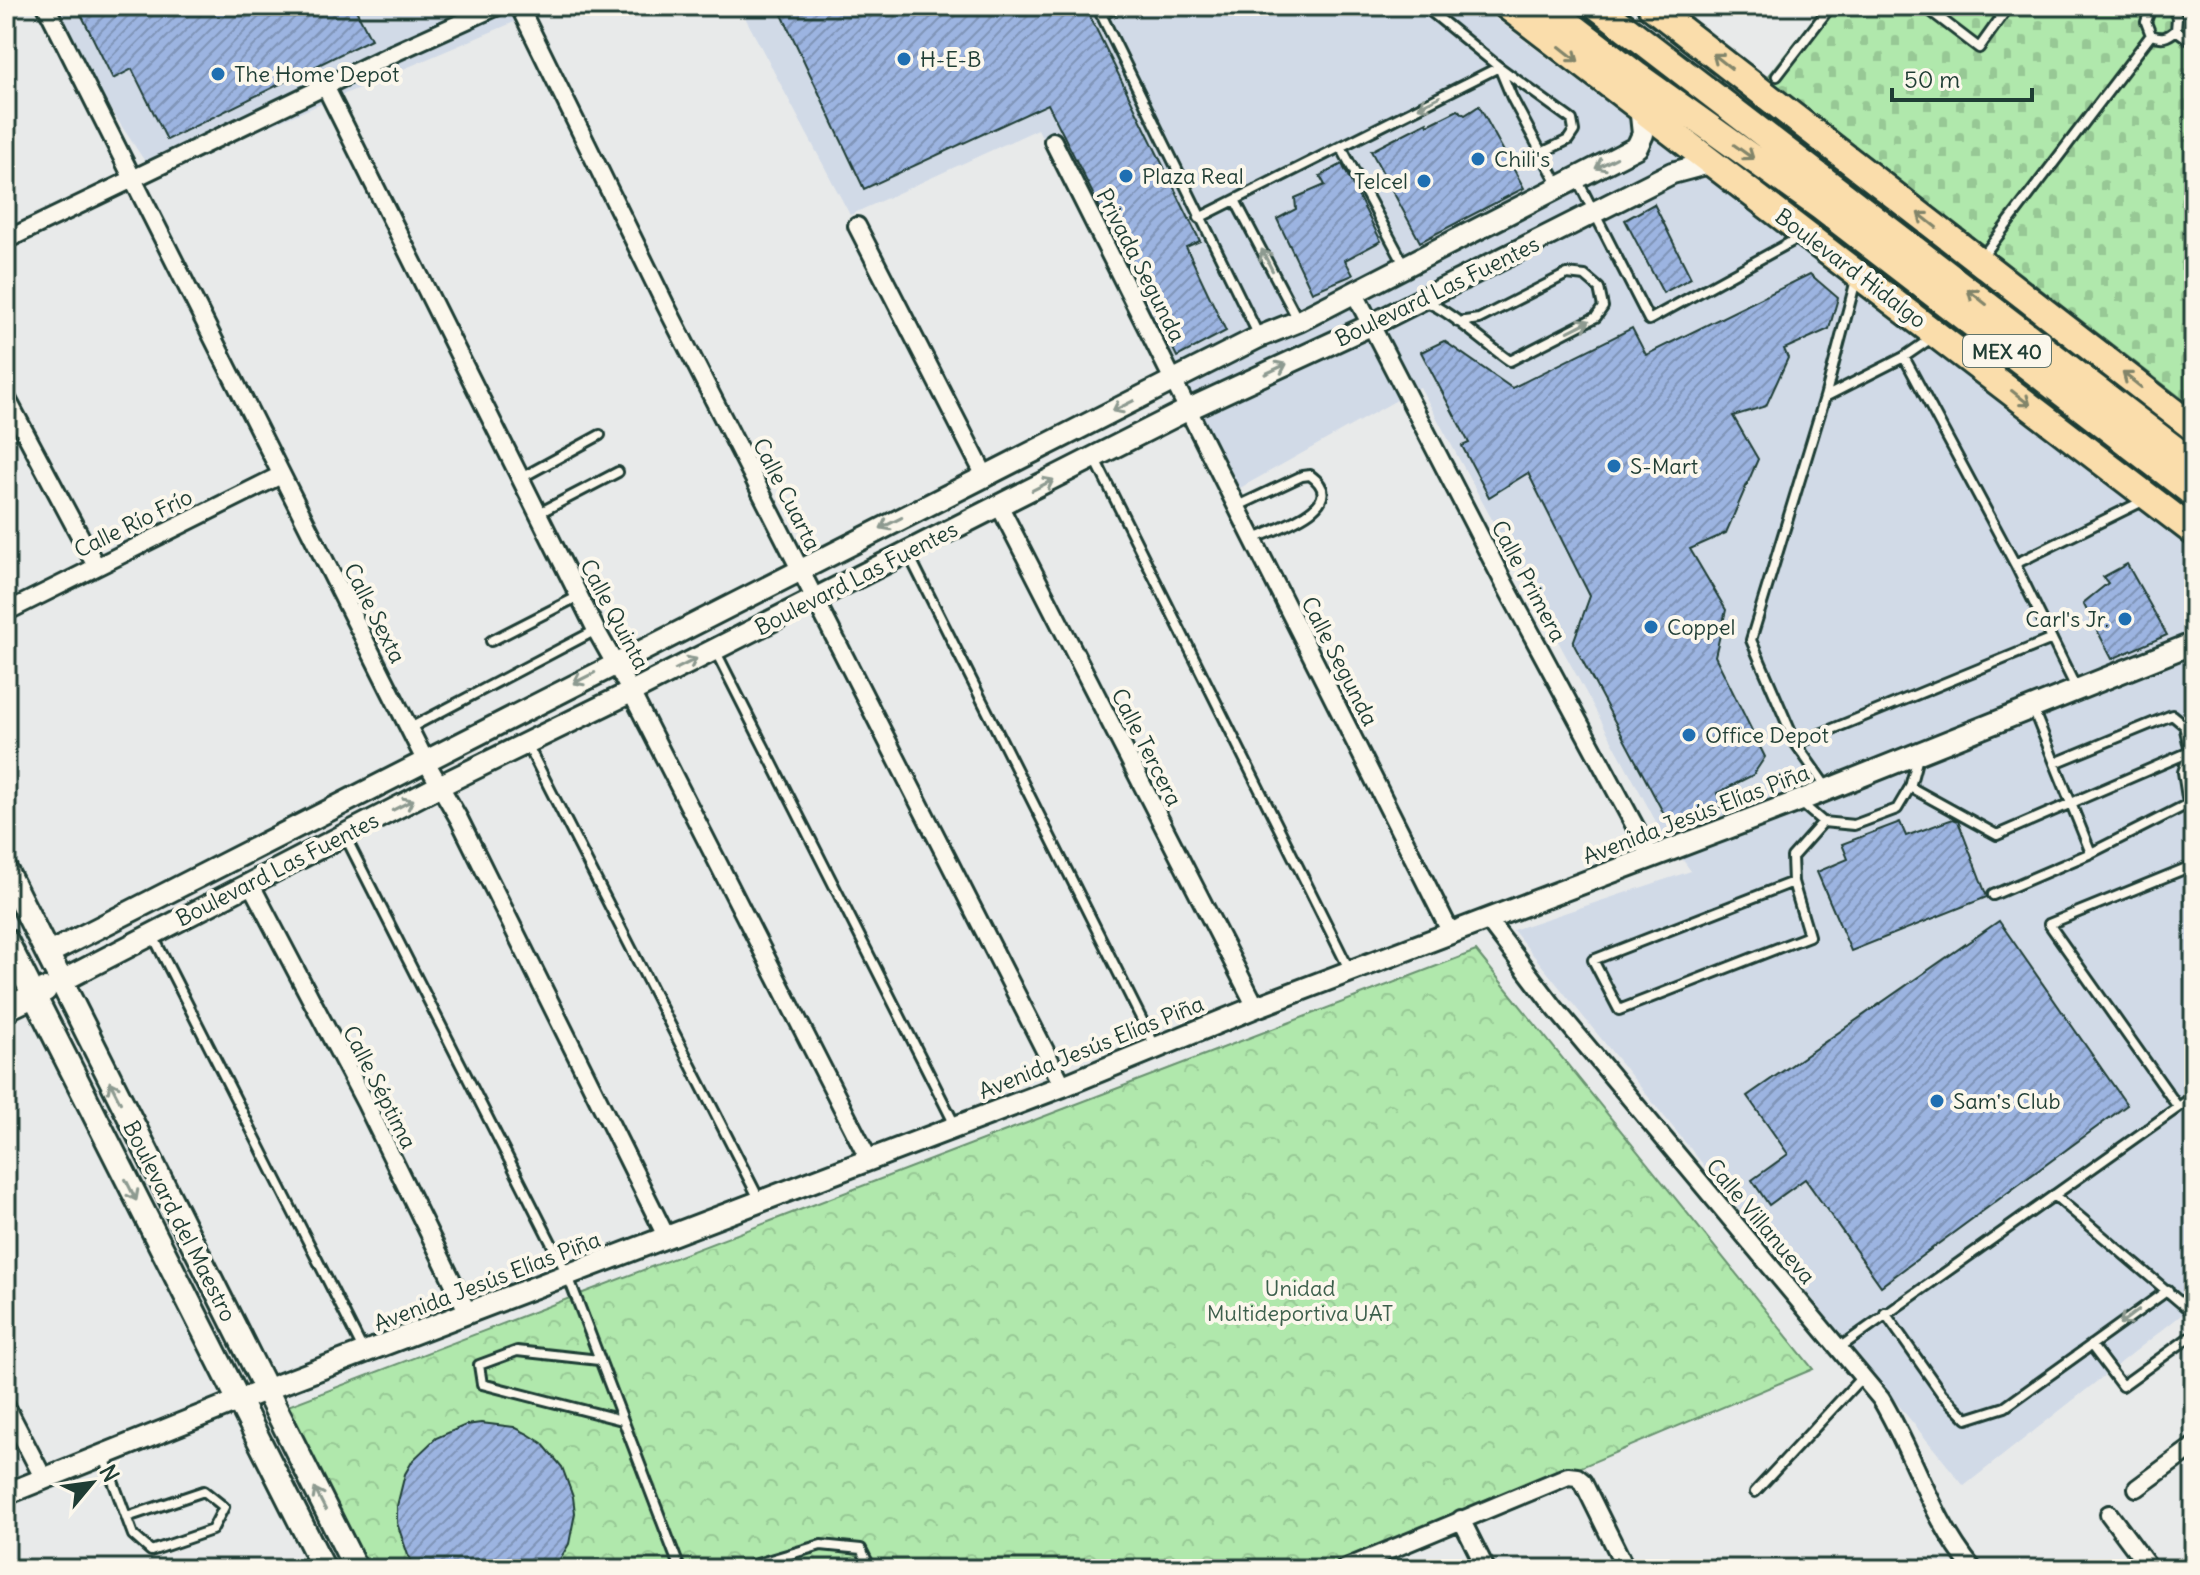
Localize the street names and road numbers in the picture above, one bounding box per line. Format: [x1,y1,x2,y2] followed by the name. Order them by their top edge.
[1090,184,1192,346] street label: Privada Segunda
[1770,202,1932,334] street label: Boulevard Hidalgo
[1330,229,1544,353] street label: Boulevard Las Fuentes
[1963,335,2051,367] road number: MEX 40
[747,433,827,555] street label: Calle Cuarta
[69,482,197,564] street label: Calle Río Frío
[750,515,962,641] street label: Boulevard Las Fuentes
[1485,516,1573,646] street label: Calle Primera
[574,554,656,674] street label: Calle Quinta
[338,558,412,668] street label: Calle Sexta
[1295,592,1385,730] street label: Calle Segunda
[1105,683,1189,811] street label: Calle Tercera
[1579,758,1813,870] street label: Avenida Jesús Elías Piña
[171,806,383,932] street label: Boulevard Las Fuentes
[974,989,1208,1105] street label: Avenida Jesús Elías Piña
[337,1021,423,1153] street label: Calle Séptima
[117,1116,243,1326] street label: Boulevard del Maestro
[1700,1153,1822,1289] street label: Calle Villanueva
[370,1225,604,1337] street label: Avenida Jesús Elías Piña

